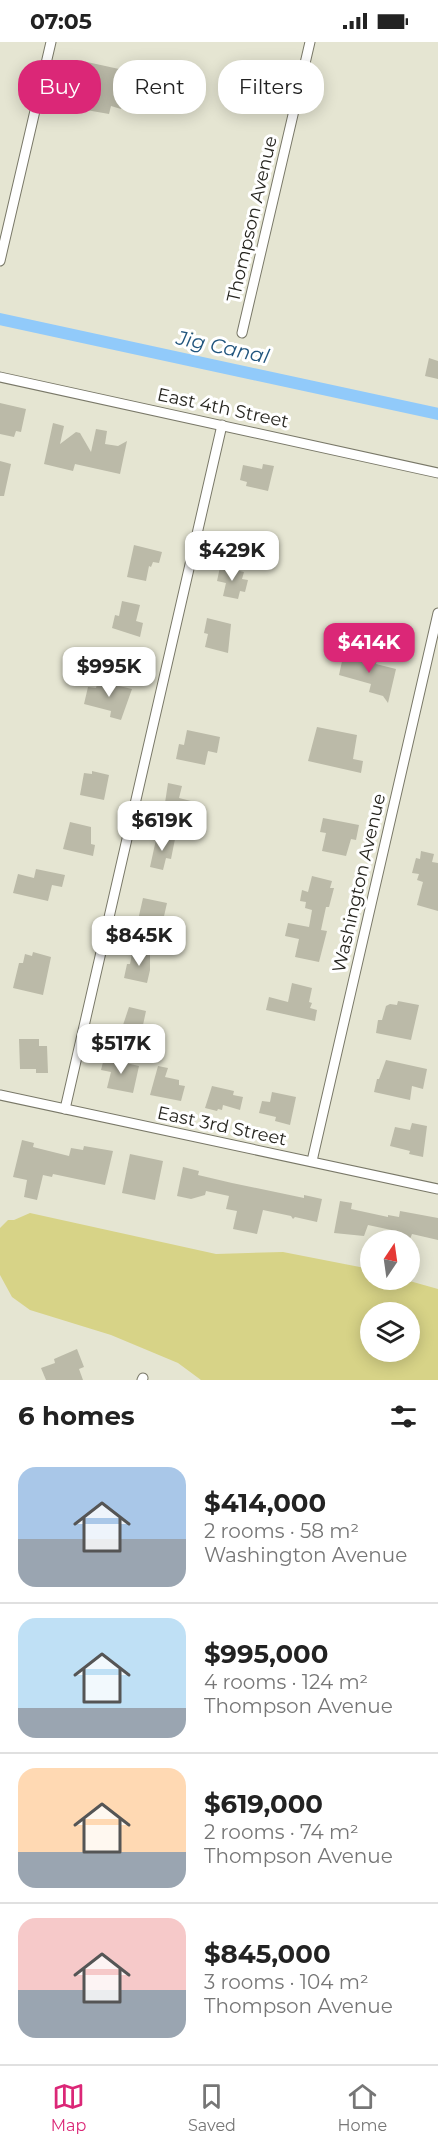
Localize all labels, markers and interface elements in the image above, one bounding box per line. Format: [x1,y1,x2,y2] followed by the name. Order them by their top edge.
[30,8,92,35] text: 07:05
[18,60,101,114] chip: Buy
[113,60,206,114] chip: Rent
[218,60,324,114] chip: Filters
[222,134,282,304] street label: Thompson Avenue
[174,325,272,369] water label: Jig Canal
[155,383,291,433] street label: East 4th Street
[190,531,274,582] pin: $429K
[199,538,265,562] text: $429K
[327,623,411,674] pin: $414K
[338,630,400,654] text: $414K
[67,647,151,698] pin: $995K
[77,654,141,678] text: $995K
[328,791,390,975] street label: Washington Avenue
[120,801,204,852] pin: $619K
[132,808,192,832] text: $619K
[97,916,181,967] pin: $845K
[106,923,172,947] text: $845K
[79,1024,163,1075] pin: $517K
[91,1031,151,1055] text: $517K
[155,1102,289,1150] street label: East 3rd Street
[360,1230,420,1290] north arrow
[360,1230,420,1362] map controls
[360,1302,420,1362] button: layers
[18,1400,135,1432] text: 6 homes
[387,1400,420,1433] icon: filters
[204,1487,326,1519] text: $414,000
[66,1491,138,1563] icon: home
[204,1519,359,1543] text: 2 rooms · 58 m²
[204,1543,407,1567] text: Washington Avenue
[204,1638,328,1670] text: $995,000
[66,1642,138,1714] icon: home
[204,1670,368,1694] text: 4 rooms · 124 m²
[204,1694,393,1718] text: Thompson Avenue
[204,1788,323,1820] text: $619,000
[66,1792,138,1864] icon: home
[204,1820,359,1844] text: 2 rooms · 74 m²
[204,1844,393,1868] text: Thompson Avenue
[204,1938,331,1970] text: $845,000
[66,1942,138,2014] icon: home
[204,1970,369,1994] text: 3 rooms · 104 m²
[204,1994,393,2018] text: Thompson Avenue
[51,2080,86,2135] tab: Map
[188,2080,236,2135] tab: Saved
[338,2080,387,2135] tab: Home

